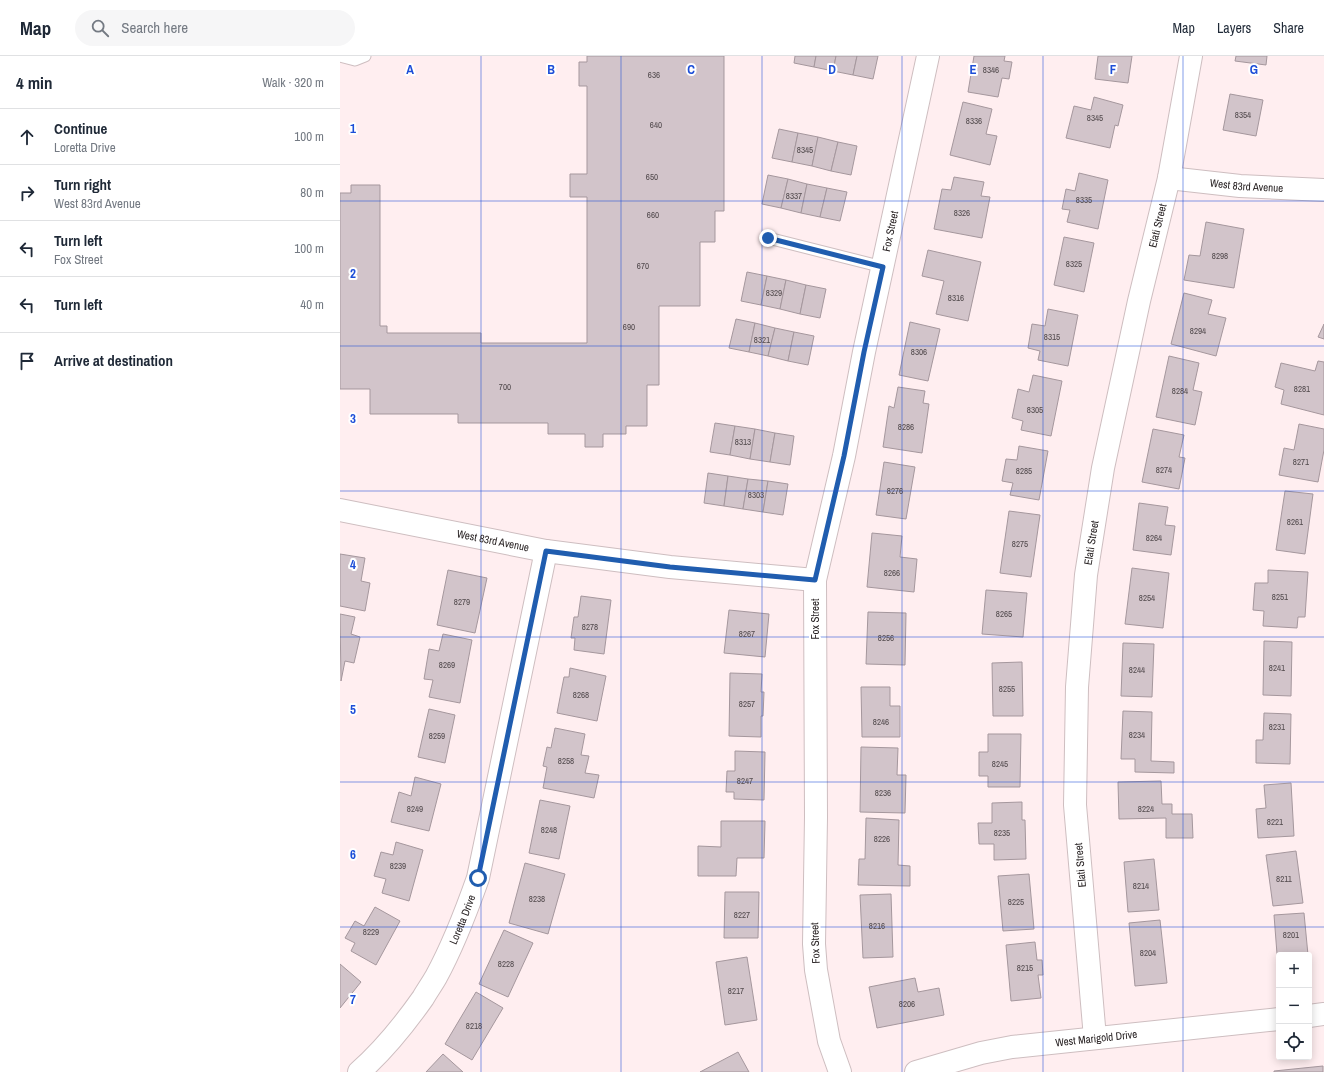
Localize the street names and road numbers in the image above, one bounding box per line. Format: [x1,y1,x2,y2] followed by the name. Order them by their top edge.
[1209,176,1284,195] street label: West 83rd Avenue
[1145,202,1170,249] street label: Elati Street
[879,209,901,253] street label: Fox Street
[1081,519,1102,566] street label: Elati Street
[456,526,530,554] street label: West 83rd Avenue
[808,598,822,640] street label: Fox Street
[1071,842,1089,888] street label: Elati Street
[446,893,478,947] street label: Loretta Drive
[807,922,823,964] street label: Fox Street
[1055,1027,1138,1049] street label: West Marigold Drive

